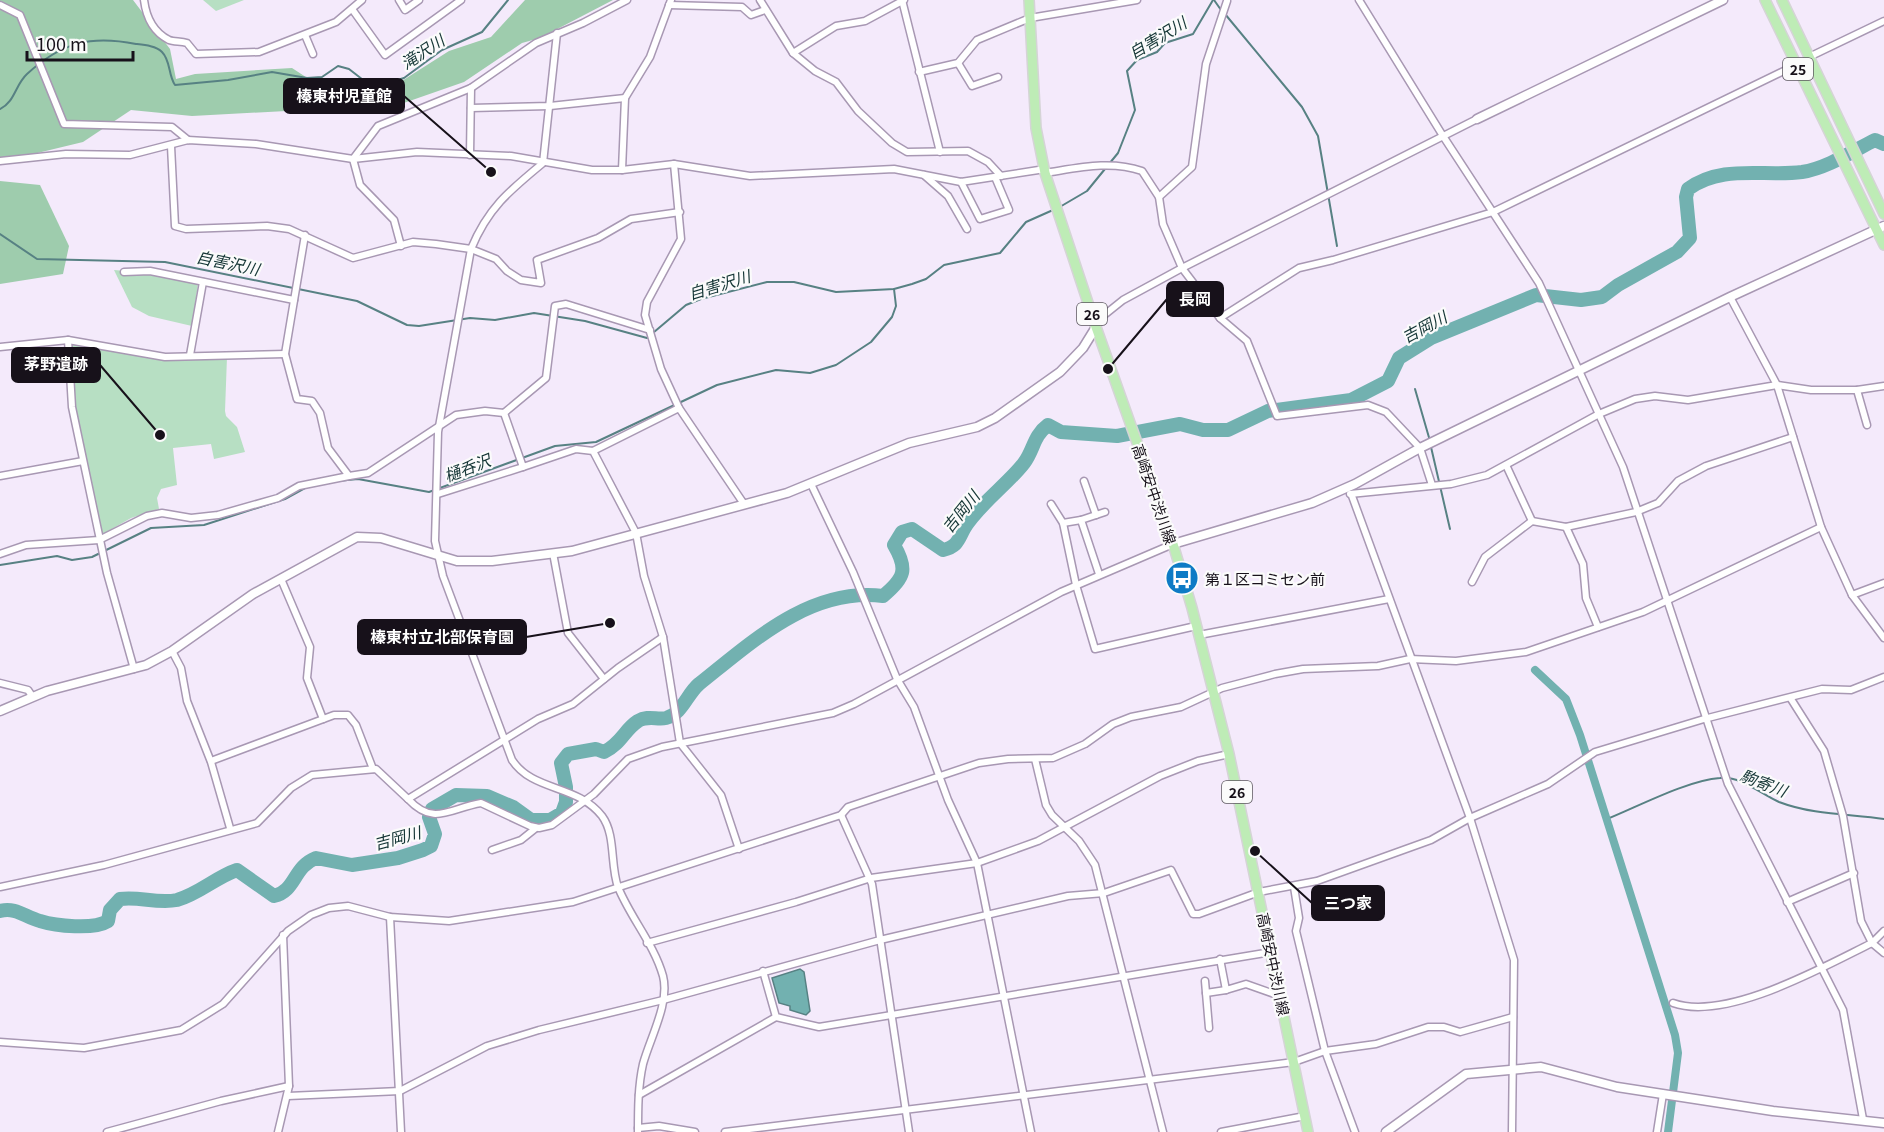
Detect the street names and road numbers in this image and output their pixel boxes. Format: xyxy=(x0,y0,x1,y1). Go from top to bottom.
road number: 25 xyxy=(1783,58,1813,80)
road number: 26 xyxy=(1077,303,1107,325)
street label: 高崎安中渋川線 xyxy=(1128,441,1182,547)
road number: 26 xyxy=(1222,781,1252,803)
street label: 高崎安中渋川線 xyxy=(1253,910,1295,1018)

